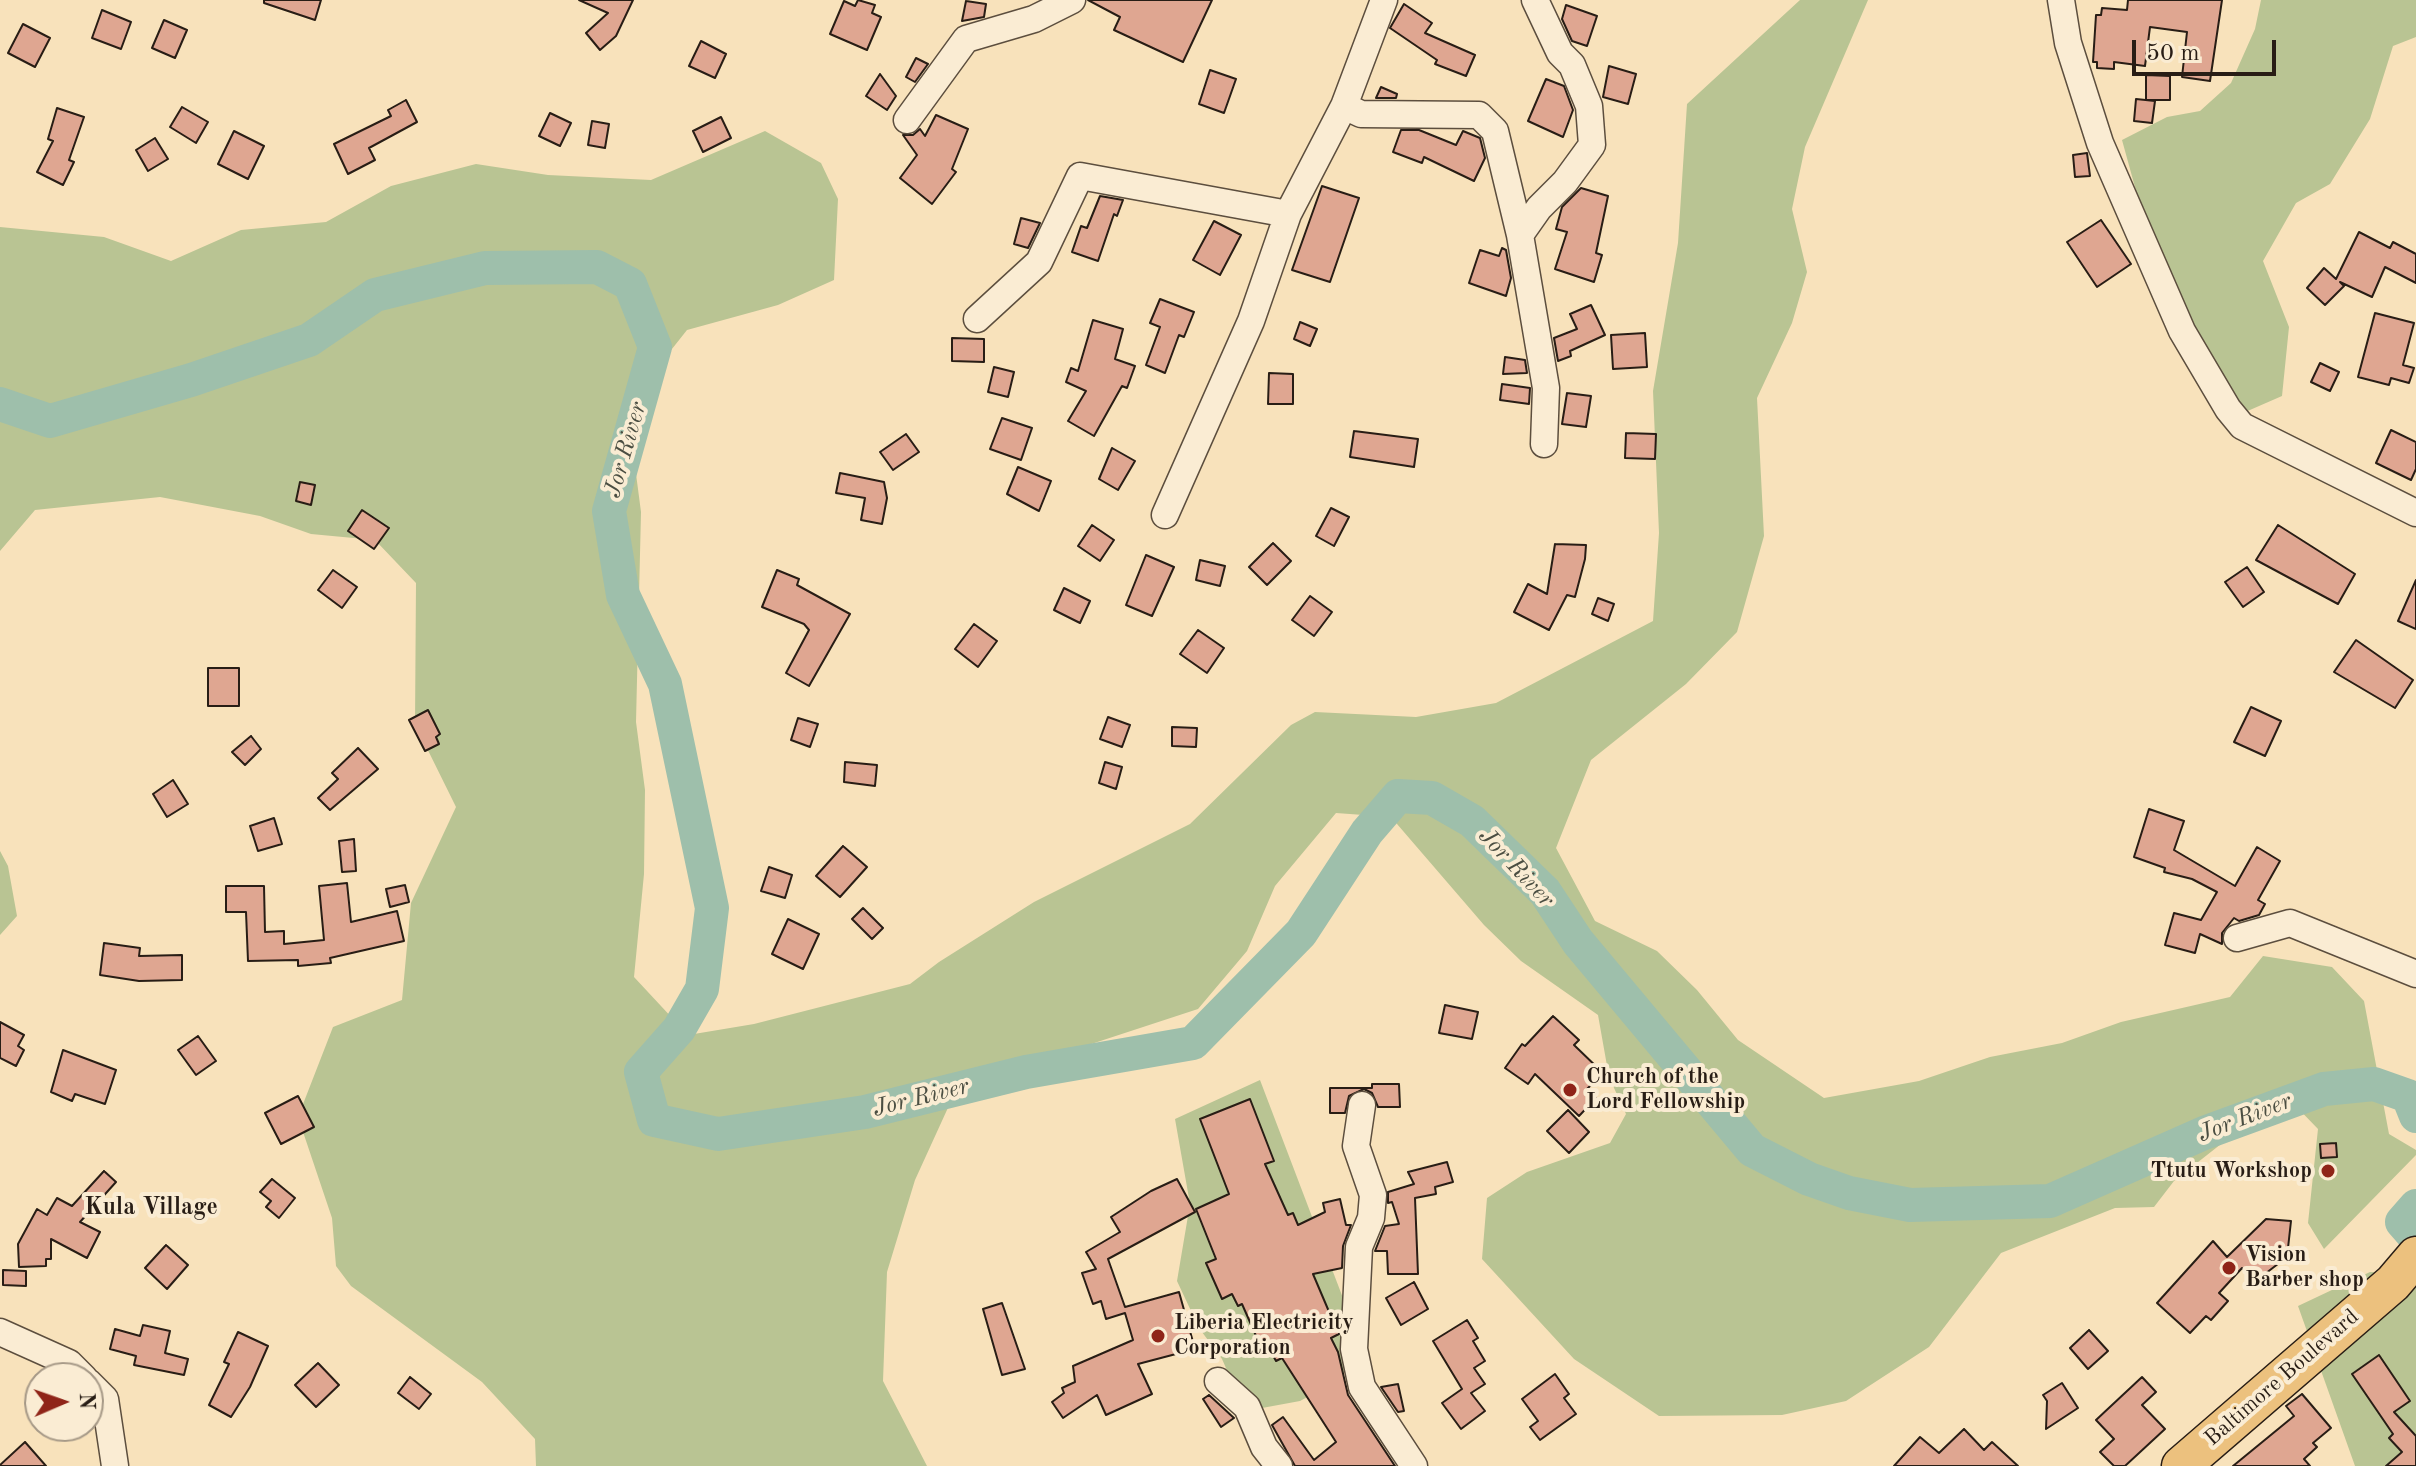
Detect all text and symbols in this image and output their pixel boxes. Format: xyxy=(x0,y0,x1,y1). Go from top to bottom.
scale bar xyxy=(2136,24,2280,74)
text: 50 m xyxy=(2146,42,2200,66)
water label: Jor River xyxy=(599,399,653,501)
water label: Jor River xyxy=(1472,822,1560,914)
place label: Church of the Lord Fellowship xyxy=(1586,1064,1745,1116)
water label: Jor River xyxy=(870,1072,972,1124)
marker: Church of the Lord Fellowship xyxy=(1561,1081,1579,1099)
water label: Jor River xyxy=(2194,1087,2296,1149)
place label: Ttutu Workshop xyxy=(2151,1158,2312,1184)
marker: Ttutu Workshop xyxy=(2319,1162,2337,1180)
district label: Kula Village xyxy=(84,1194,218,1222)
place label: Vision Barber shop xyxy=(2245,1242,2364,1294)
marker: Vision Barber shop xyxy=(2220,1259,2238,1277)
street label: Baltimore Boulevard xyxy=(2200,1304,2364,1452)
place label: Liberia Electricity Corporation xyxy=(1174,1310,1354,1362)
marker: Liberia Electricity Corporation xyxy=(1149,1327,1167,1345)
north arrow xyxy=(24,1362,104,1442)
text: N xyxy=(75,1392,97,1410)

